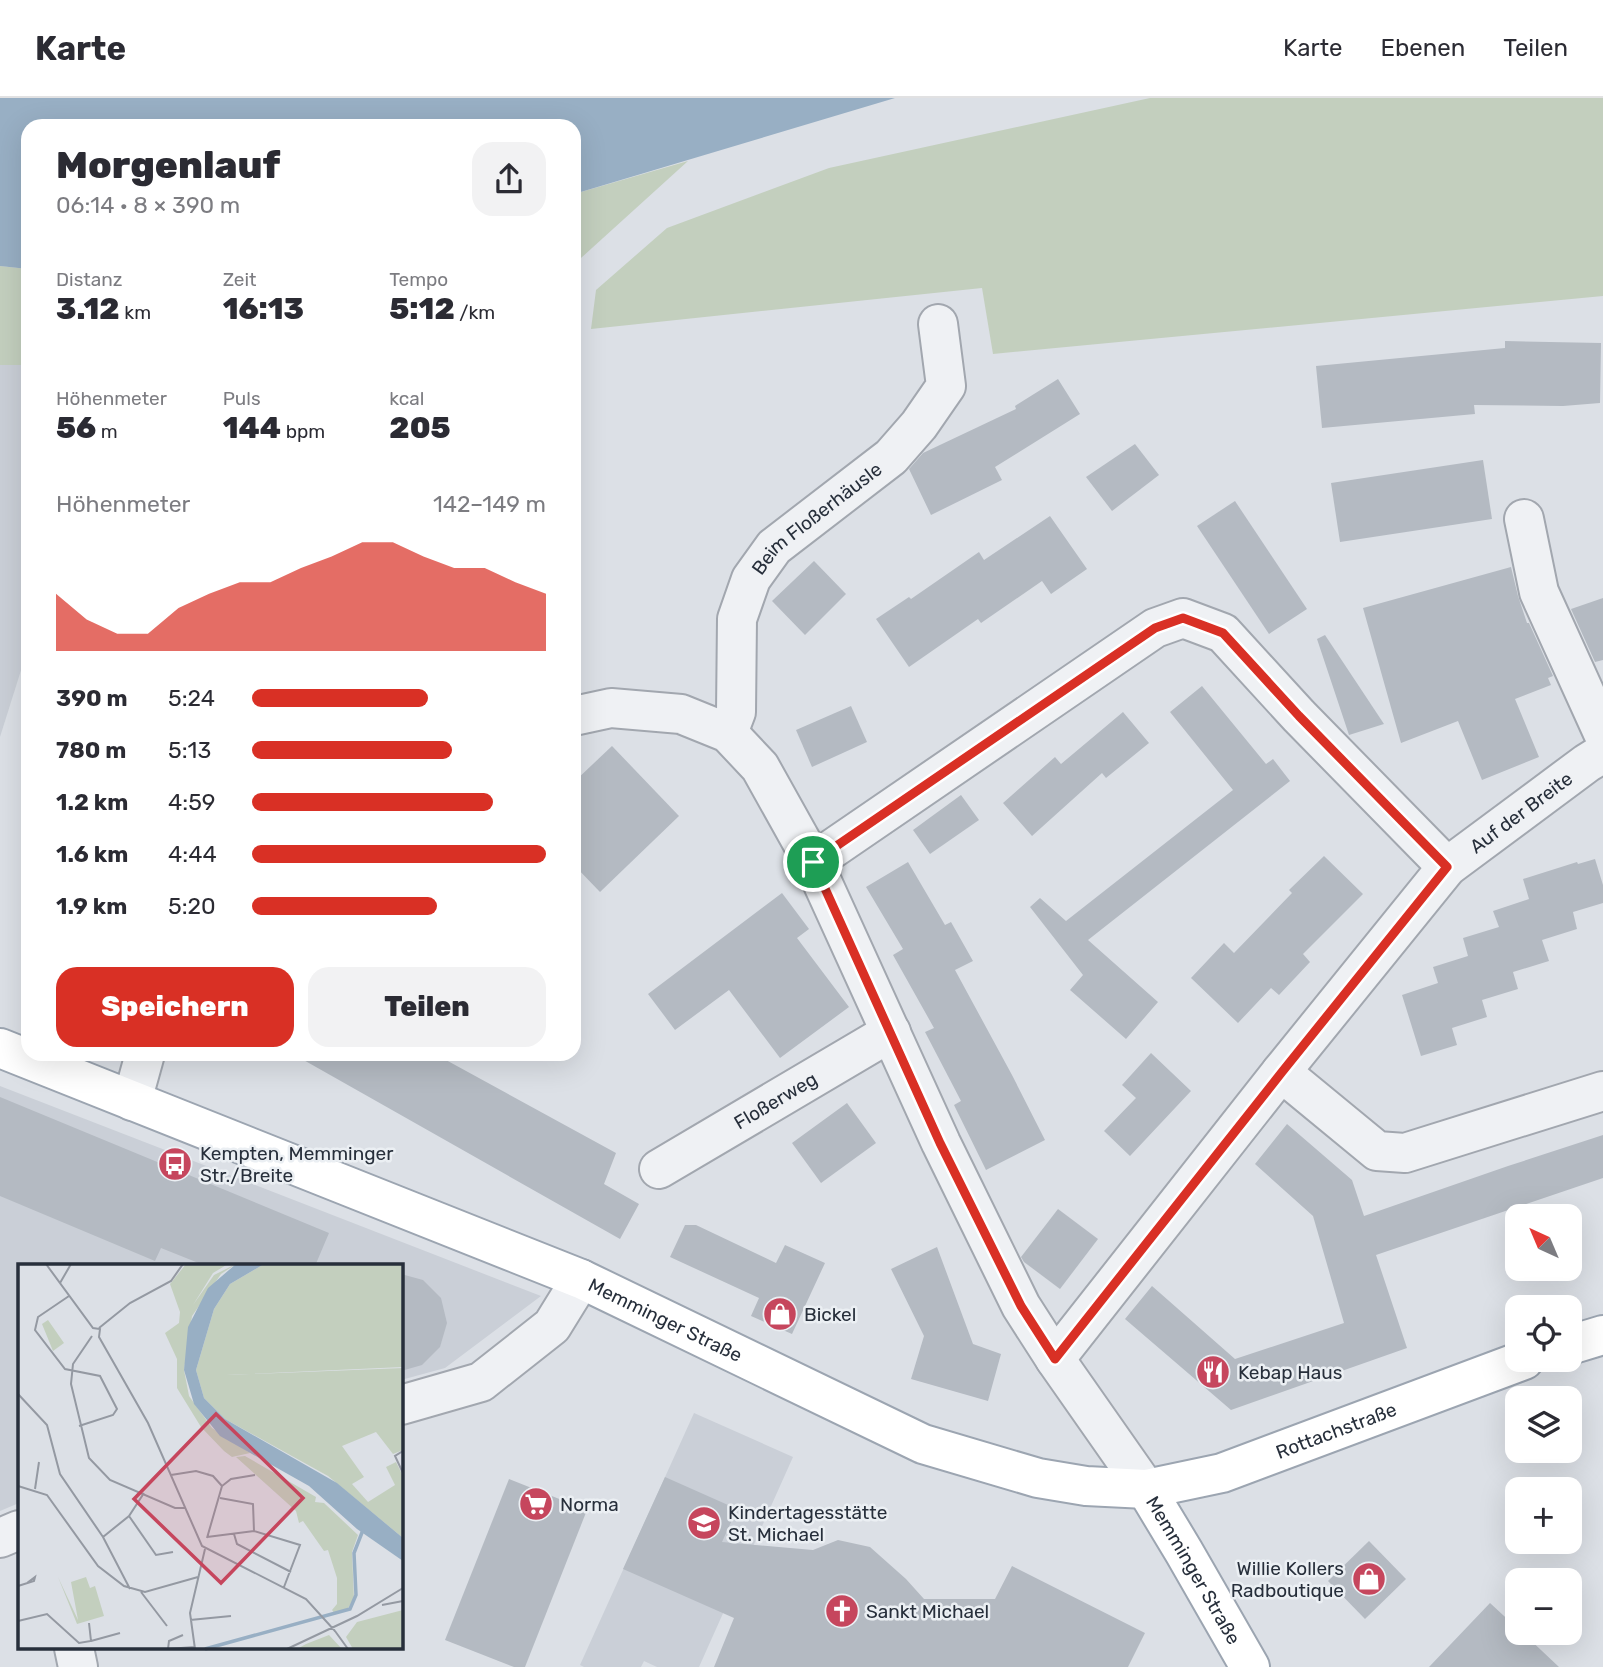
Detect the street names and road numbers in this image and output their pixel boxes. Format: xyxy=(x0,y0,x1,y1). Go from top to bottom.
street label: Beim Floßerhäusle xyxy=(746,457,886,579)
street label: Auf der Breite xyxy=(1465,767,1577,858)
street label: Floßerweg xyxy=(729,1067,821,1134)
street label: Memminger Straße xyxy=(585,1273,746,1367)
street label: Rottachstraße xyxy=(1272,1397,1400,1463)
street label: Memminger Straße xyxy=(1141,1492,1246,1648)

